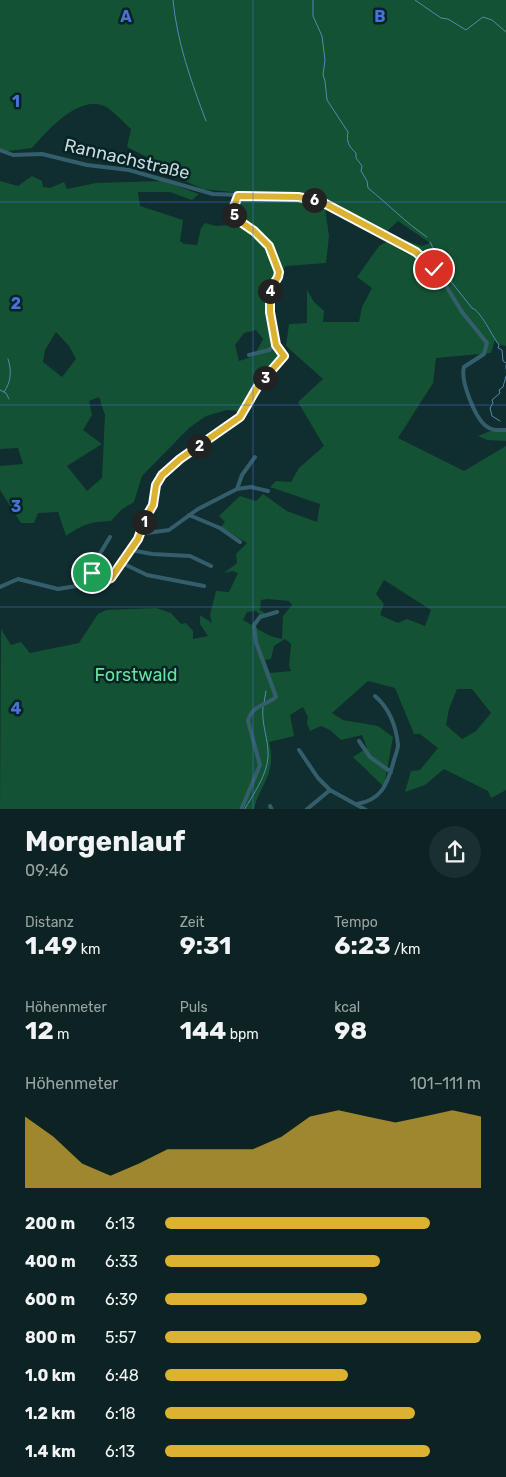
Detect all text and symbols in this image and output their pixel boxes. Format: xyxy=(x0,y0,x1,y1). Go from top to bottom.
text: A xyxy=(120,7,132,26)
text: B xyxy=(374,7,386,26)
text: 1 xyxy=(12,92,20,111)
street label: Rannachstraße xyxy=(62,134,192,184)
pin: 6 xyxy=(302,188,326,212)
text: 6 xyxy=(310,192,319,209)
pin: 5 xyxy=(222,202,246,228)
text: 5 xyxy=(230,207,239,224)
pin xyxy=(413,248,455,290)
icon: check xyxy=(420,255,448,283)
pin: 4 xyxy=(258,278,282,304)
text: 4 xyxy=(266,283,275,300)
text: 2 xyxy=(11,294,21,313)
pin: 3 xyxy=(252,366,278,390)
text: 3 xyxy=(261,370,270,387)
pin: 2 xyxy=(186,434,212,458)
text: 2 xyxy=(195,438,204,455)
text: 3 xyxy=(11,497,21,516)
pin: 1 xyxy=(132,510,156,534)
text: 1 xyxy=(141,514,148,531)
pin xyxy=(71,552,113,594)
icon: arrive xyxy=(78,559,106,587)
park label: Forstwald xyxy=(95,664,177,686)
text: 4 xyxy=(11,699,22,718)
text: Morgenlauf xyxy=(25,825,185,858)
button: share xyxy=(429,826,481,878)
text: 09:46 xyxy=(25,861,68,880)
text: Distanz xyxy=(25,914,74,931)
text: Zeit xyxy=(180,914,205,931)
text: Tempo xyxy=(334,914,378,931)
text: 1.49 xyxy=(25,931,77,960)
text: 9:31 xyxy=(180,931,232,960)
text: 6:23 xyxy=(334,931,391,960)
text: km xyxy=(77,941,100,958)
text: /km xyxy=(391,941,421,958)
text: Höhenmeter xyxy=(25,999,107,1016)
text: Puls xyxy=(180,999,208,1016)
text: kcal xyxy=(334,999,360,1016)
text: 12 xyxy=(25,1016,54,1045)
text: 144 xyxy=(180,1016,226,1045)
text: 98 xyxy=(334,1016,367,1045)
text: m xyxy=(54,1026,70,1043)
text: bpm xyxy=(226,1026,259,1043)
text: Höhenmeter xyxy=(25,1074,118,1093)
text: 101–111 m xyxy=(410,1074,481,1093)
text: 200 m xyxy=(25,1214,75,1233)
text: 6:13 xyxy=(105,1214,135,1233)
text: 400 m xyxy=(25,1252,76,1271)
text: 6:33 xyxy=(105,1252,138,1271)
text: 600 m xyxy=(25,1290,75,1309)
text: 6:39 xyxy=(105,1290,138,1309)
text: 800 m xyxy=(25,1328,76,1347)
text: 5:57 xyxy=(105,1328,136,1347)
text: 1.0 km xyxy=(25,1366,76,1385)
text: 6:48 xyxy=(105,1366,139,1385)
text: 1.2 km xyxy=(25,1404,75,1423)
text: 6:18 xyxy=(105,1404,136,1423)
text: 1.4 km xyxy=(25,1442,76,1461)
text: 6:13 xyxy=(105,1442,135,1461)

